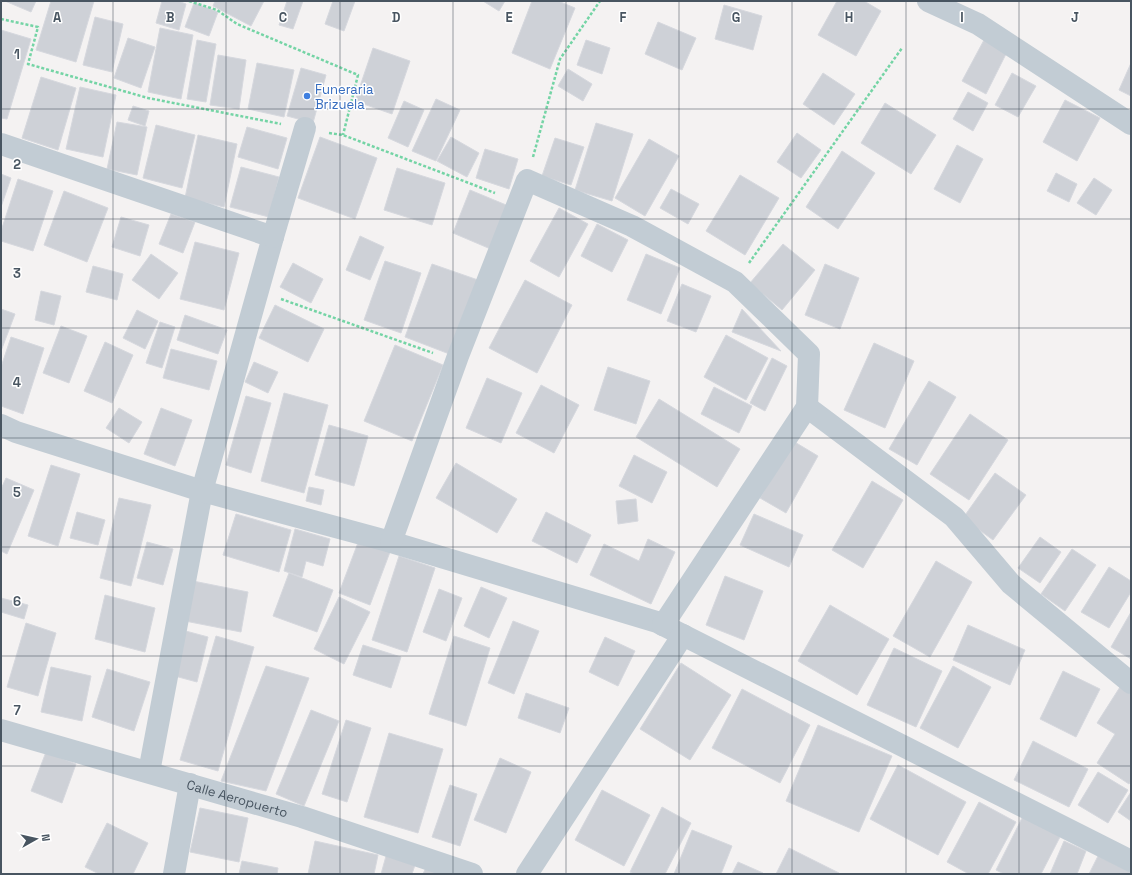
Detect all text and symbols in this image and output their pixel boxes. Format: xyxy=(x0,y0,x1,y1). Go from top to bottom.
text: A xyxy=(53,9,62,26)
text: B xyxy=(166,9,175,26)
text: C xyxy=(279,9,287,26)
text: D xyxy=(392,9,401,26)
text: E xyxy=(505,9,513,26)
text: F xyxy=(620,9,627,26)
text: G xyxy=(732,9,740,26)
text: H xyxy=(845,9,853,26)
text: I xyxy=(960,9,964,26)
text: J xyxy=(1071,9,1079,26)
text: 1 xyxy=(14,46,20,63)
place label: Funeraria Brizuela xyxy=(315,81,374,113)
marker: Funeraria Brizuela xyxy=(302,91,312,101)
text: 2 xyxy=(13,156,21,173)
text: 3 xyxy=(13,265,21,282)
text: 4 xyxy=(13,374,21,391)
text: 5 xyxy=(13,484,21,501)
text: 6 xyxy=(13,593,21,610)
text: 7 xyxy=(13,702,21,719)
street label: Calle Aeropuerto xyxy=(185,776,290,821)
north arrow xyxy=(16,819,56,859)
text: N xyxy=(38,833,53,842)

